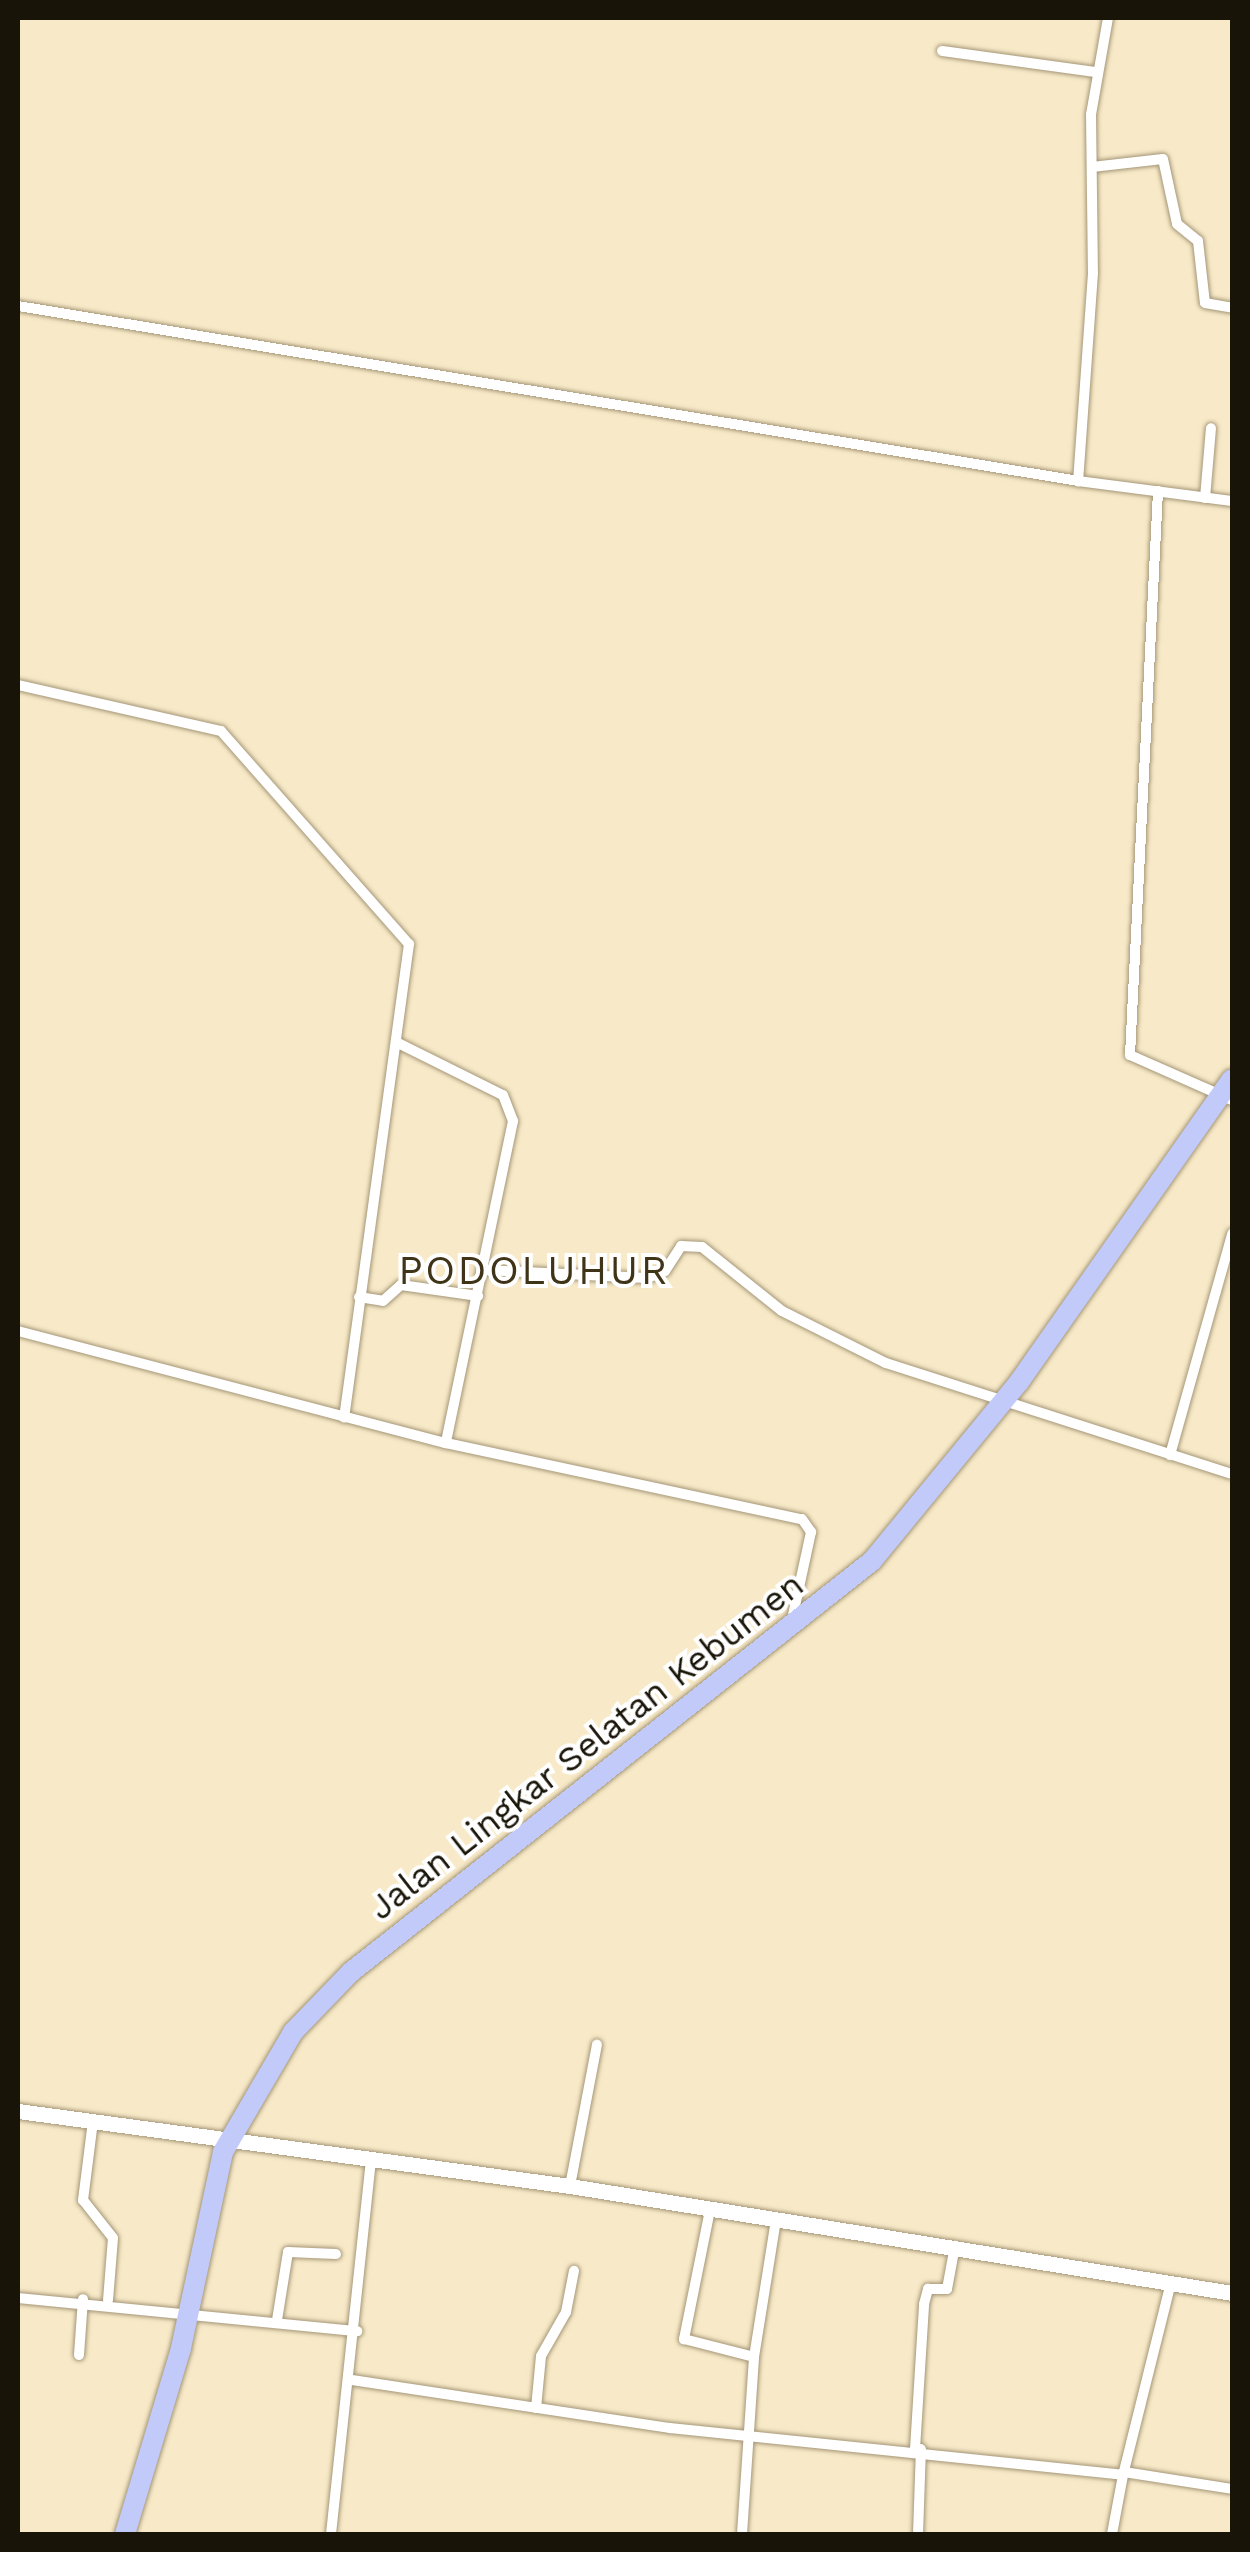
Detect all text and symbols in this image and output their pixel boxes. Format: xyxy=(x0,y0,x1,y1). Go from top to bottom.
district label: PODOLUHUR xyxy=(398,1247,670,1295)
street label: Jalan Lingkar Selatan Kebumen xyxy=(360,1563,812,1929)

